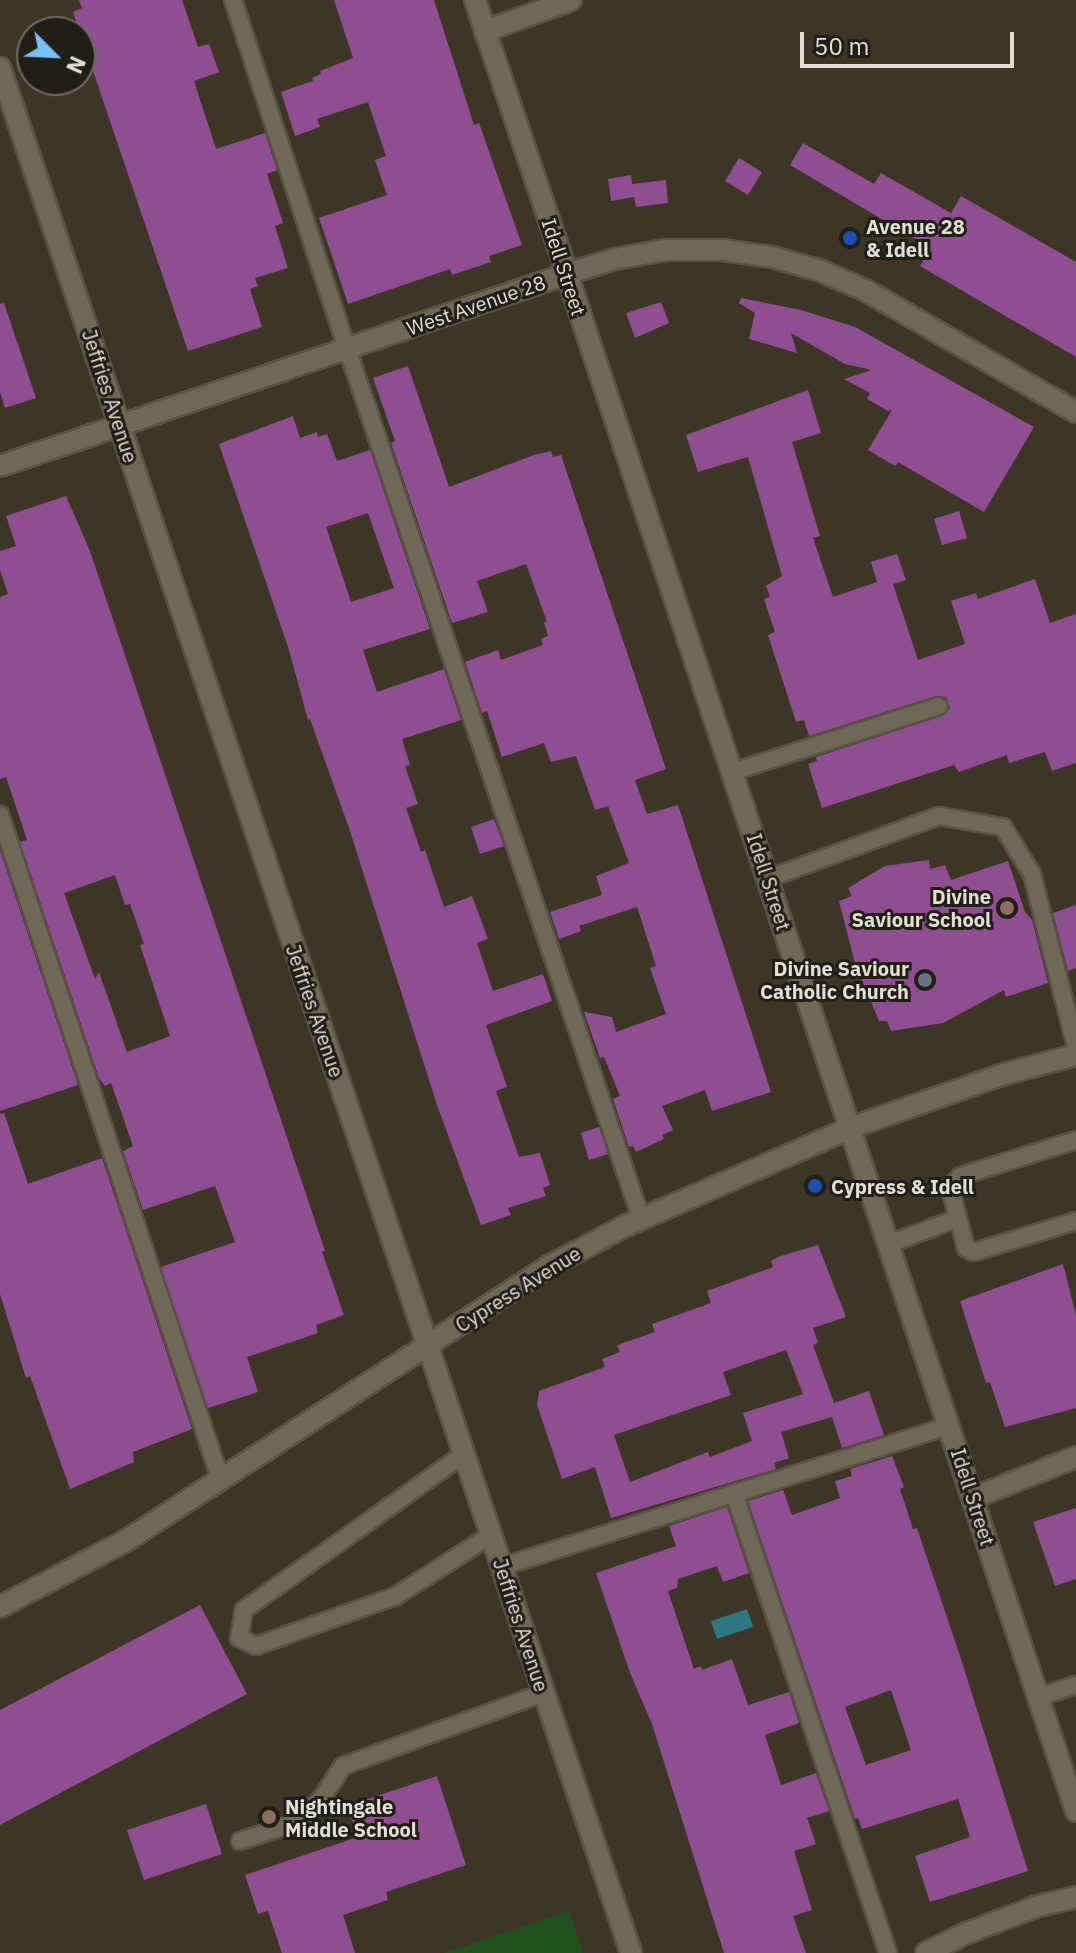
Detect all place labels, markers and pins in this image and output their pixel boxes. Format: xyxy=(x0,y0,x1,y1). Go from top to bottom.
place label: Avenue 28 & Idell xyxy=(866,214,965,261)
marker: Avenue 28 & Idell xyxy=(841,229,859,247)
place label: Divine Saviour School xyxy=(852,884,991,931)
marker: Divine Saviour School xyxy=(998,899,1016,917)
place label: Divine Saviour Catholic Church xyxy=(760,956,909,1003)
marker: Divine Saviour Catholic Church xyxy=(916,971,934,989)
place label: Cypress & Idell xyxy=(831,1174,974,1198)
marker: Cypress & Idell xyxy=(806,1177,824,1195)
place label: Nightingale Middle School xyxy=(285,1794,417,1841)
marker: Nightingale Middle School xyxy=(260,1808,278,1826)

